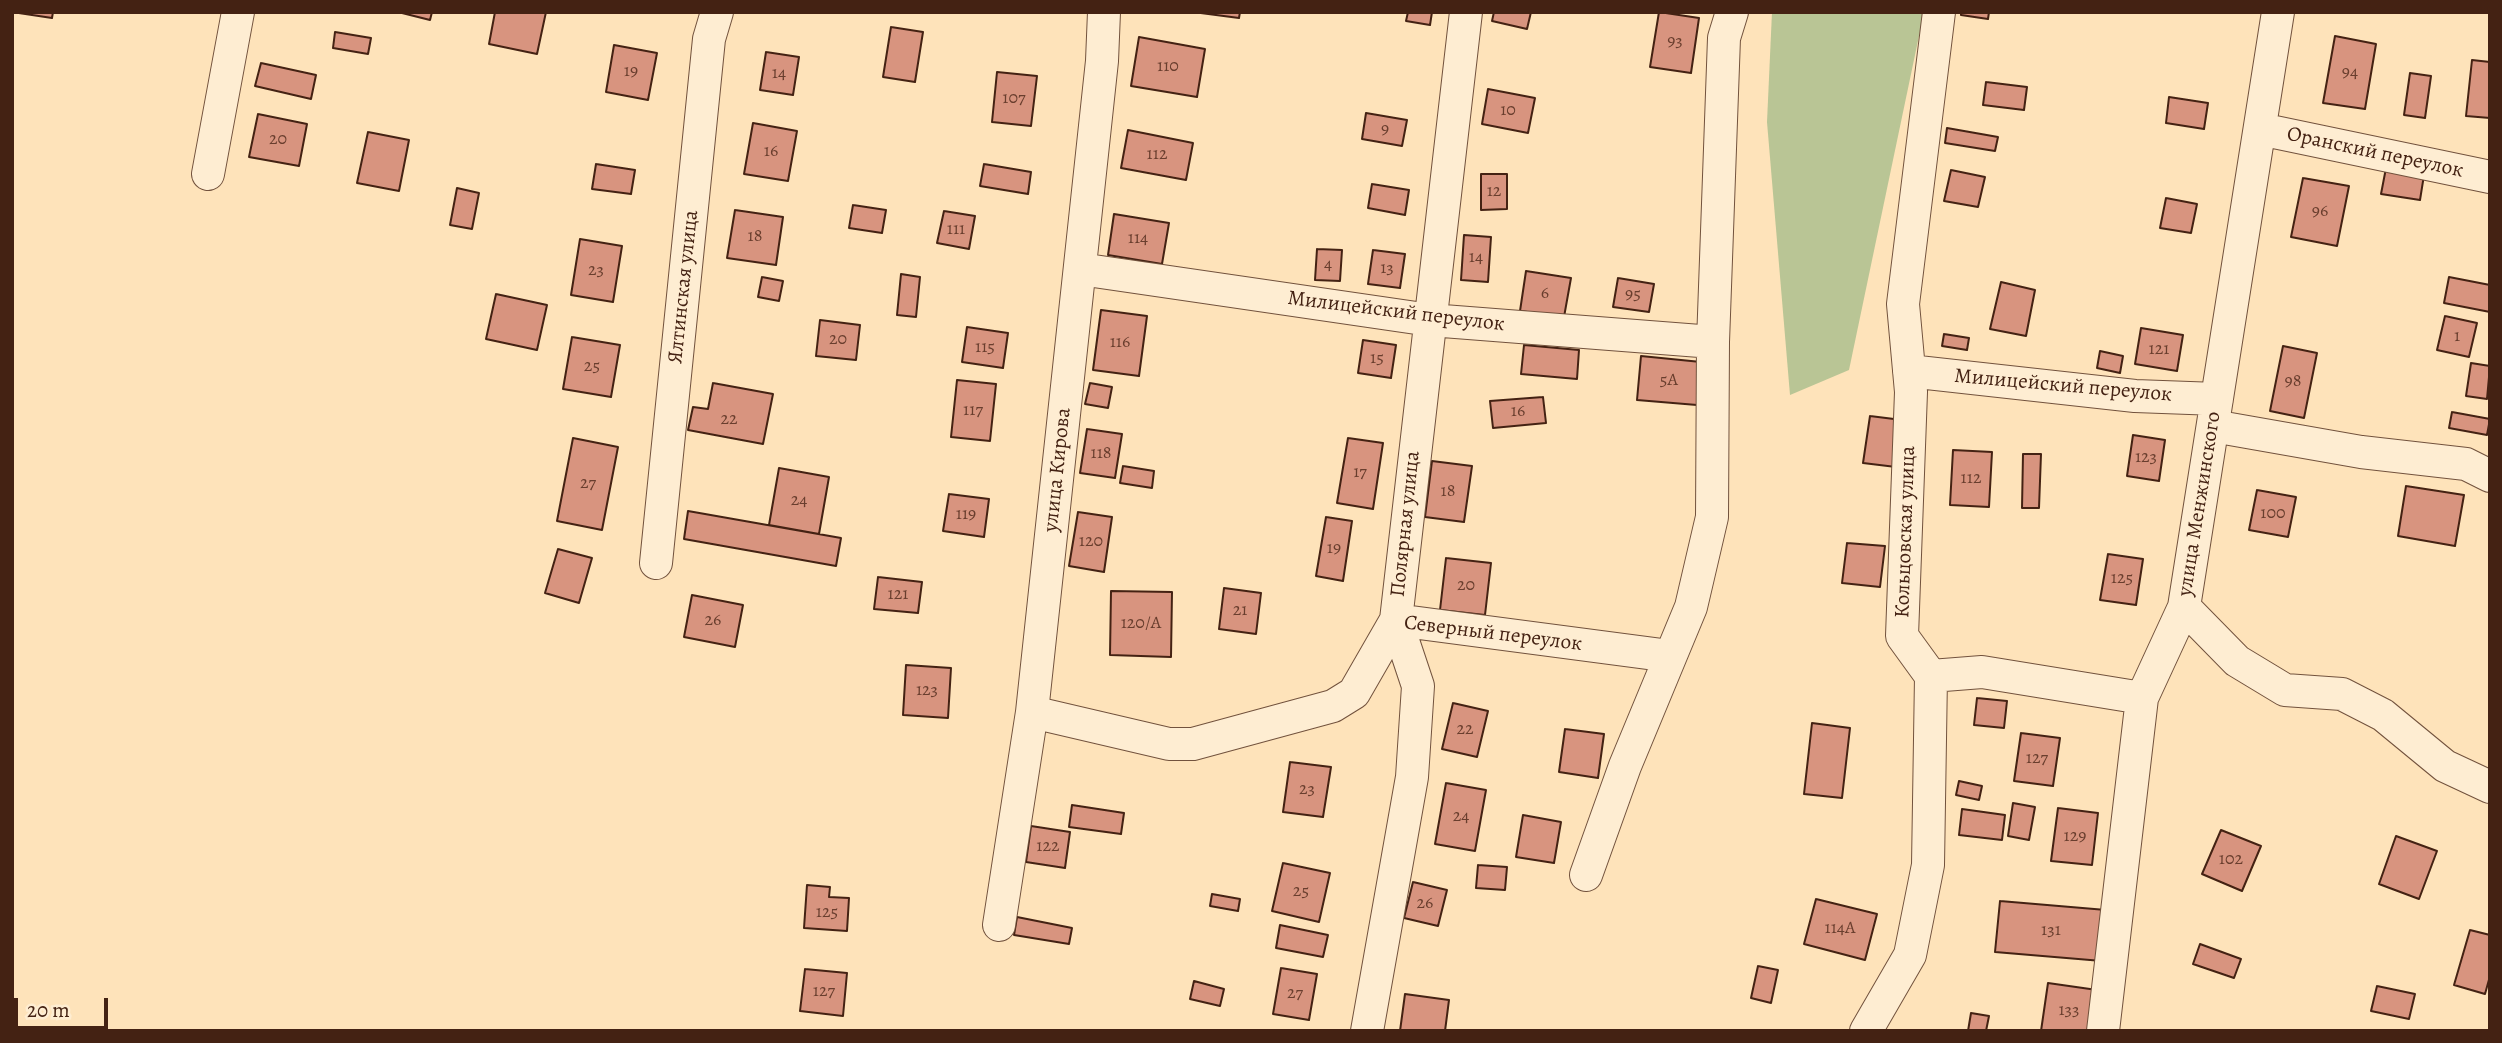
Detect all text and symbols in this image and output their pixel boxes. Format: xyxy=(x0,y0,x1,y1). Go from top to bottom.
house number: 93 xyxy=(1667,31,1683,53)
house number: 110 xyxy=(1157,56,1179,78)
house number: 19 xyxy=(624,61,638,83)
house number: 94 xyxy=(2342,62,2358,84)
house number: 14 xyxy=(772,63,786,85)
house number: 107 xyxy=(1002,88,1026,110)
house number: 10 xyxy=(1500,100,1516,122)
house number: 9 xyxy=(1381,119,1389,141)
street label: Оранский переулок xyxy=(2284,122,2466,184)
house number: 20 xyxy=(269,129,287,151)
house number: 16 xyxy=(764,141,778,163)
house number: 112 xyxy=(1147,144,1167,166)
house number: 12 xyxy=(1487,181,1501,203)
house number: 96 xyxy=(2312,201,2328,223)
street label: Ялтинская улица xyxy=(663,209,705,365)
house number: 111 xyxy=(947,219,965,241)
house number: 18 xyxy=(748,226,762,248)
house number: 114 xyxy=(1128,228,1148,250)
house number: 14 xyxy=(1469,247,1483,269)
house number: 4 xyxy=(1324,254,1332,276)
house number: 13 xyxy=(1380,258,1394,280)
house number: 23 xyxy=(588,260,604,282)
house number: 6 xyxy=(1541,283,1549,305)
house number: 95 xyxy=(1625,284,1641,306)
street label: Милицейский переулок xyxy=(1286,286,1506,338)
house number: 1 xyxy=(2454,326,2460,348)
house number: 20 xyxy=(829,329,847,351)
house number: 116 xyxy=(1110,332,1130,354)
house number: 115 xyxy=(975,337,995,359)
house number: 121 xyxy=(2149,339,2169,361)
house number: 15 xyxy=(1370,348,1384,370)
house number: 25 xyxy=(584,356,600,378)
street label: Милицейский переулок xyxy=(1953,364,2173,408)
house number: 5А xyxy=(1660,370,1678,392)
house number: 98 xyxy=(2285,371,2301,393)
house number: 117 xyxy=(963,400,983,422)
house number: 16 xyxy=(1511,401,1525,423)
street label: улица Кирова xyxy=(1039,407,1077,533)
house number: 22 xyxy=(720,409,738,431)
street label: улица Менжинского xyxy=(2173,410,2227,598)
house number: 118 xyxy=(1090,443,1112,465)
street label: Кольцовская улица xyxy=(1890,445,1922,619)
house number: 123 xyxy=(2135,447,2157,469)
street label: Полярная улица xyxy=(1386,450,1426,598)
house number: 17 xyxy=(1353,462,1367,484)
house number: 112 xyxy=(1961,468,1981,490)
house number: 27 xyxy=(580,473,596,495)
house number: 18 xyxy=(1441,481,1455,503)
house number: 24 xyxy=(791,490,807,512)
house number: 100 xyxy=(2260,503,2286,525)
house number: 119 xyxy=(956,504,976,526)
house number: 120 xyxy=(1079,531,1103,553)
house number: 19 xyxy=(1327,538,1341,560)
house number: 125 xyxy=(2111,568,2133,590)
house number: 20 xyxy=(1457,575,1475,597)
house number: 121 xyxy=(888,584,908,606)
house number: 21 xyxy=(1233,600,1247,622)
house number: 26 xyxy=(705,610,721,632)
street label: Северный переулок xyxy=(1403,611,1583,657)
house number: 120/А xyxy=(1121,613,1161,635)
house number: 123 xyxy=(916,680,938,702)
house number: 22 xyxy=(1456,719,1474,741)
house number: 127 xyxy=(2026,748,2048,770)
house number: 23 xyxy=(1299,779,1315,801)
house number: 24 xyxy=(1453,806,1469,828)
house number: 129 xyxy=(2064,826,2086,848)
house number: 122 xyxy=(1036,836,1060,858)
house number: 102 xyxy=(2219,849,2243,871)
house number: 25 xyxy=(1293,881,1309,903)
house number: 26 xyxy=(1417,893,1433,915)
house number: 125 xyxy=(816,902,838,924)
house number: 114А xyxy=(1825,918,1855,940)
house number: 131 xyxy=(2041,920,2061,942)
house number: 127 xyxy=(813,981,835,1003)
house number: 27 xyxy=(1287,983,1303,1005)
scale bar xyxy=(18,984,112,1028)
text: 20 m xyxy=(27,996,70,1024)
house number: 133 xyxy=(2058,1000,2080,1022)

